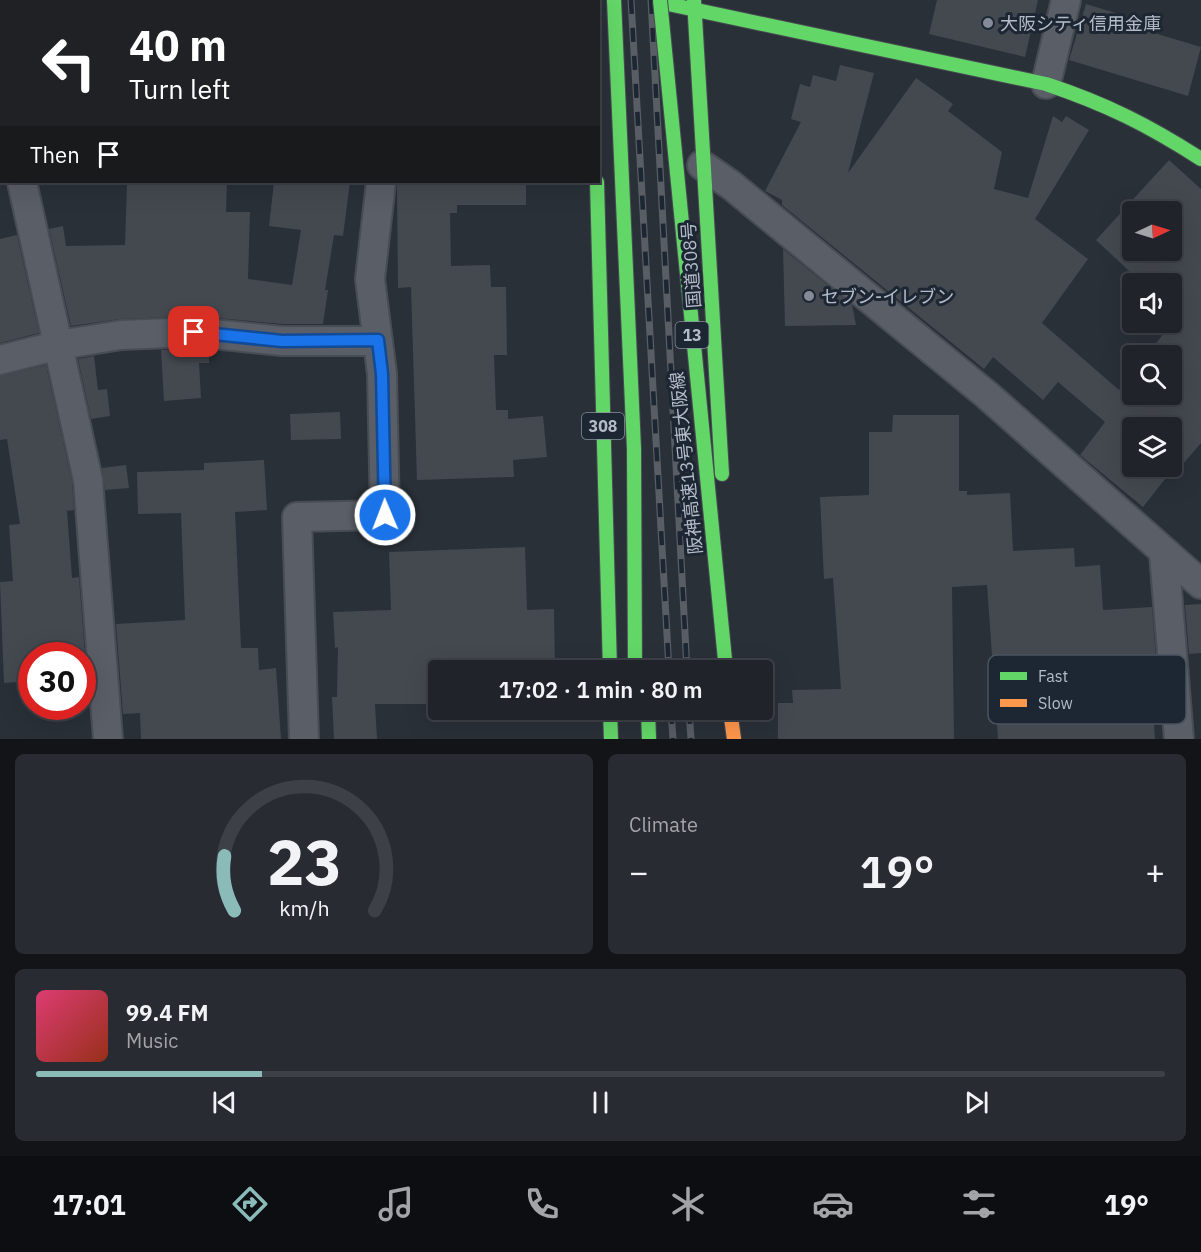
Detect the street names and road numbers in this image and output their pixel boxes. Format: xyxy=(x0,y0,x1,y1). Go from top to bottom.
street label: 国道308号 xyxy=(677,221,705,309)
road number: 13 xyxy=(676,322,708,348)
street label: 阪神高速13号東大阪線 xyxy=(665,370,707,556)
road number: 308 xyxy=(582,413,624,439)

